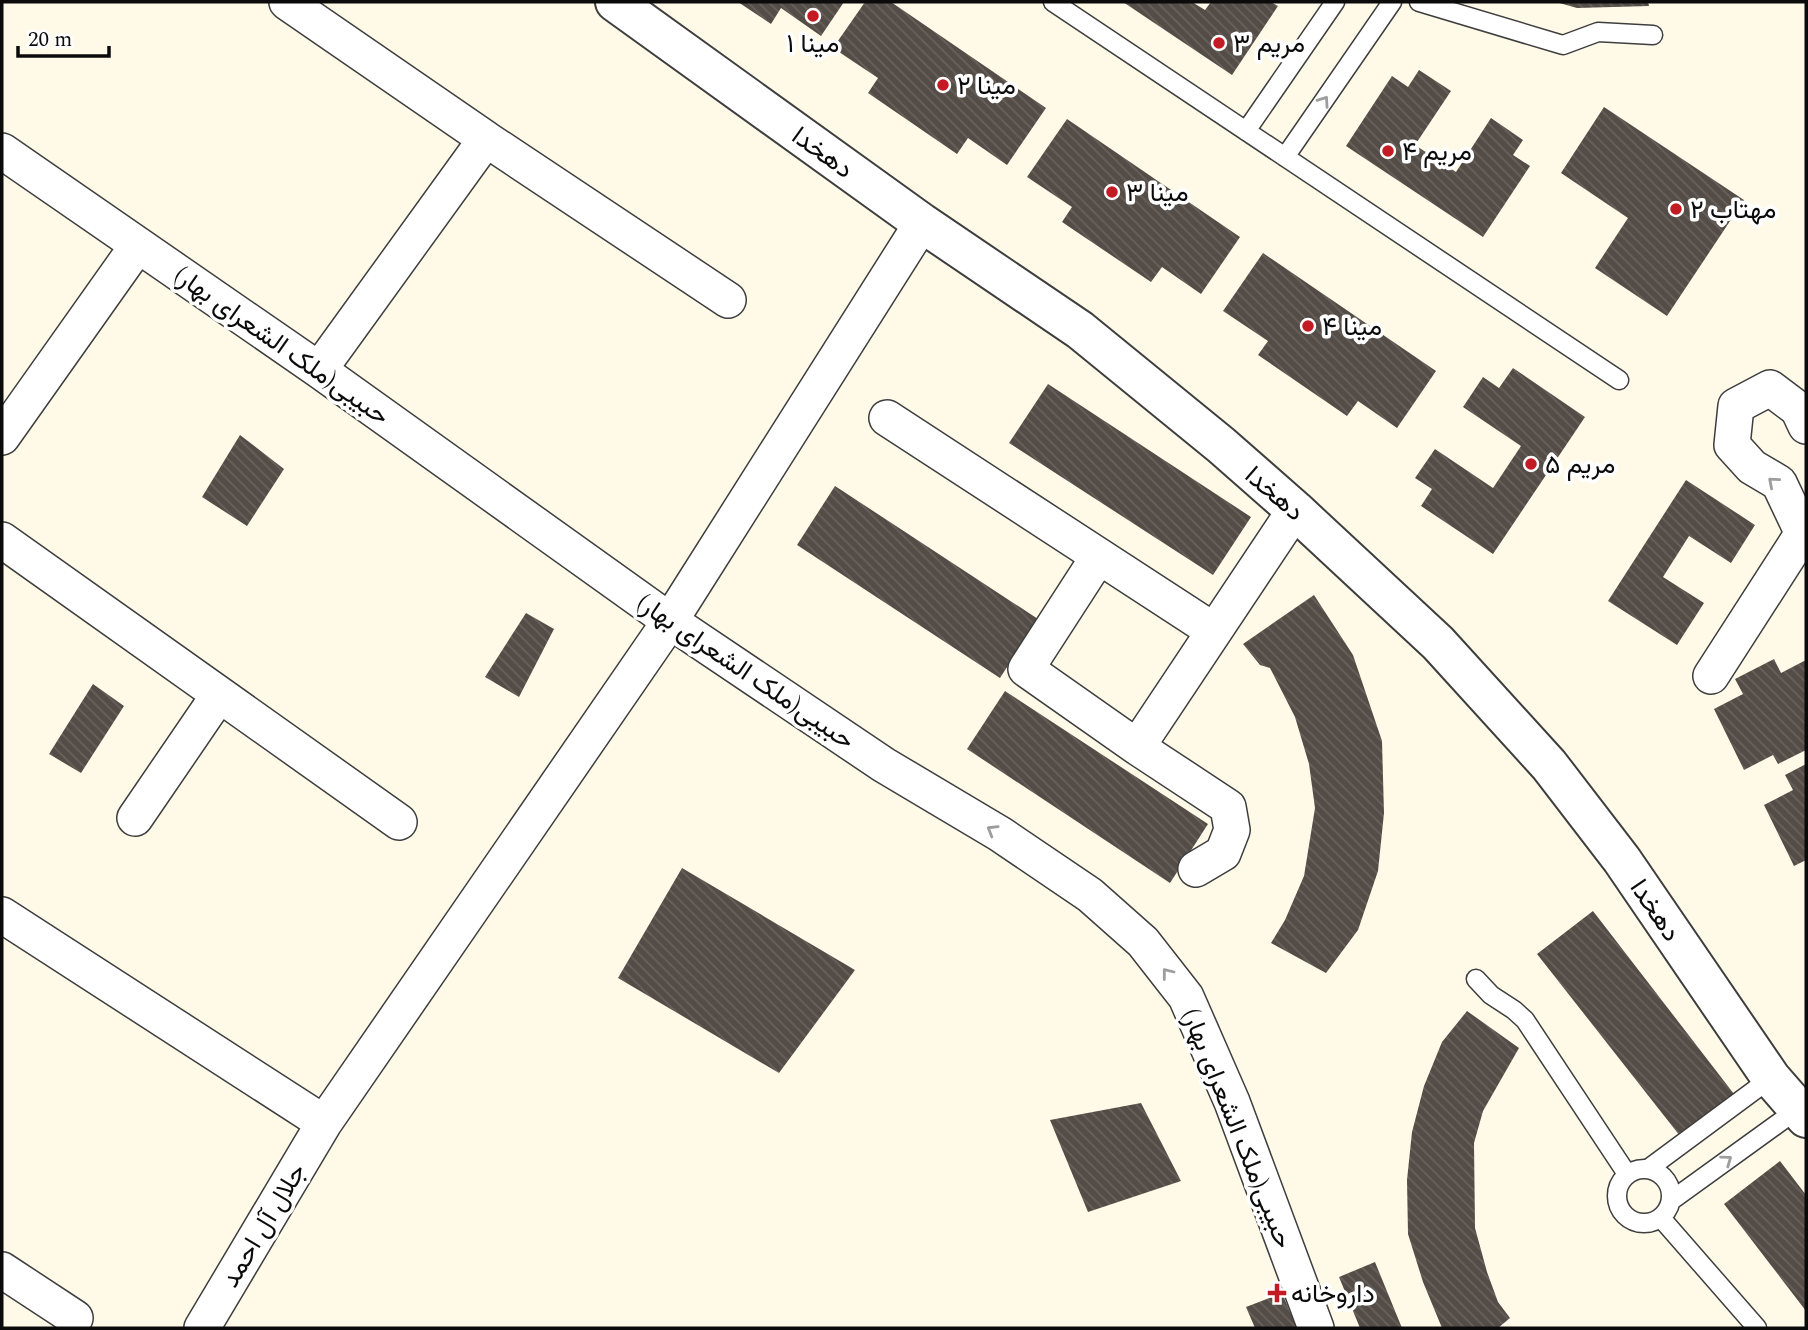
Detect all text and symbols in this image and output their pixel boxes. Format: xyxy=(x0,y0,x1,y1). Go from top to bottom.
marker: مینا ۱ xyxy=(805,8,821,24)
scale bar xyxy=(18,14,108,58)
text: 20 m xyxy=(28,24,72,56)
place label: مینا ۱ xyxy=(787,24,839,64)
place label: مریم ۳ xyxy=(1233,24,1305,64)
marker: مریم ۳ xyxy=(1211,35,1227,51)
place label: مینا ۲ xyxy=(957,66,1016,106)
marker: مینا ۲ xyxy=(935,77,951,93)
one-way arrow xyxy=(1316,95,1329,108)
street label: دهخدا xyxy=(783,117,862,189)
place label: مریم ۴ xyxy=(1402,132,1472,172)
marker: مریم ۴ xyxy=(1380,143,1396,159)
place label: مینا ۳ xyxy=(1126,173,1189,213)
marker: مینا ۳ xyxy=(1104,184,1120,200)
place label: مهتاب ۲ xyxy=(1690,190,1776,230)
marker: مهتاب ۲ xyxy=(1668,201,1684,217)
street label: حبیبی(ملک الشعرای بهار) xyxy=(165,256,398,436)
place label: مینا ۴ xyxy=(1322,307,1382,347)
marker: مینا ۴ xyxy=(1300,318,1316,334)
place label: مریم ۵ xyxy=(1545,445,1615,485)
street label: دهخدا xyxy=(1236,456,1313,531)
marker: مریم ۵ xyxy=(1523,456,1539,472)
one-way arrow xyxy=(1768,478,1781,490)
street label: حبیبی(ملک الشعرای بهار) xyxy=(628,584,863,760)
one-way arrow xyxy=(987,825,1000,838)
street label: دهخدا xyxy=(1620,871,1691,950)
one-way arrow xyxy=(1162,968,1175,980)
street label: حبیبی(ملک الشعرای بهار) xyxy=(1171,1002,1304,1255)
street label: جلال آل احمد xyxy=(211,1156,317,1296)
one-way arrow xyxy=(1719,1156,1732,1168)
place label: داروخانه xyxy=(1291,1274,1375,1314)
marker: داروخانه xyxy=(1269,1285,1285,1301)

